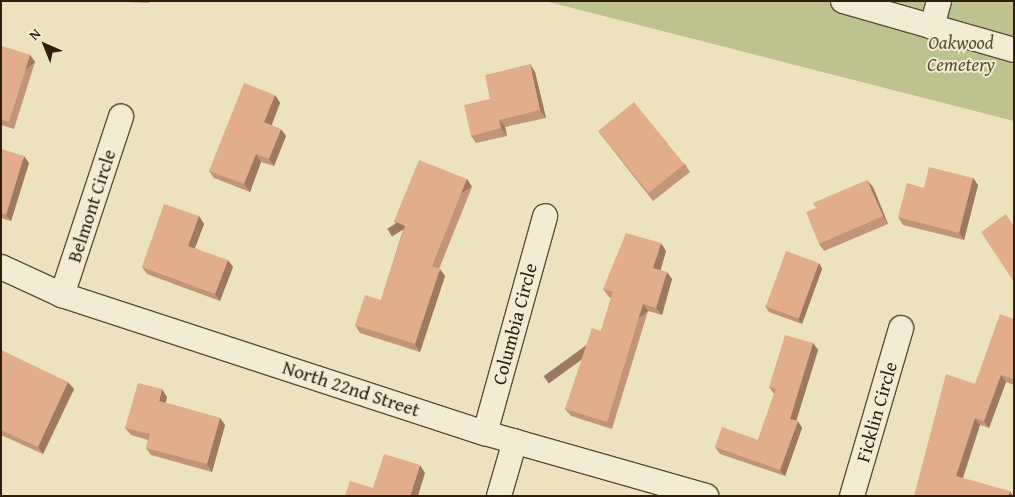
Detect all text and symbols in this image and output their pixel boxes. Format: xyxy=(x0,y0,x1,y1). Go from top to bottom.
north arrow xyxy=(20,20,70,70)
text: N xyxy=(24,24,45,45)
park label: Oakwood Cemetery xyxy=(927,32,995,76)
street label: Belmont Circle xyxy=(63,147,121,265)
street label: Columbia Circle xyxy=(488,261,542,387)
street label: North 22nd Street xyxy=(280,356,422,422)
street label: Ficklin Circle xyxy=(852,359,902,465)

